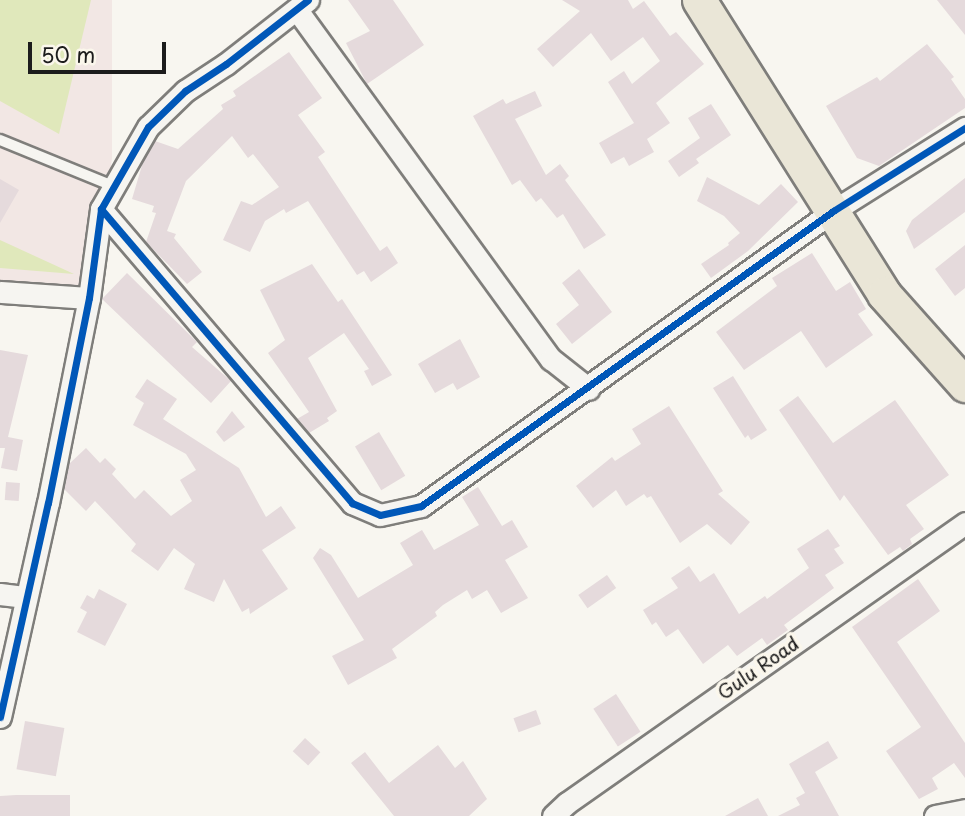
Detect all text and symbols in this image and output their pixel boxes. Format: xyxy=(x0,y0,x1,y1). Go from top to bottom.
scale bar xyxy=(32,28,170,72)
text: 50 m xyxy=(41,38,95,70)
street label: Gulu Road xyxy=(713,632,803,704)

